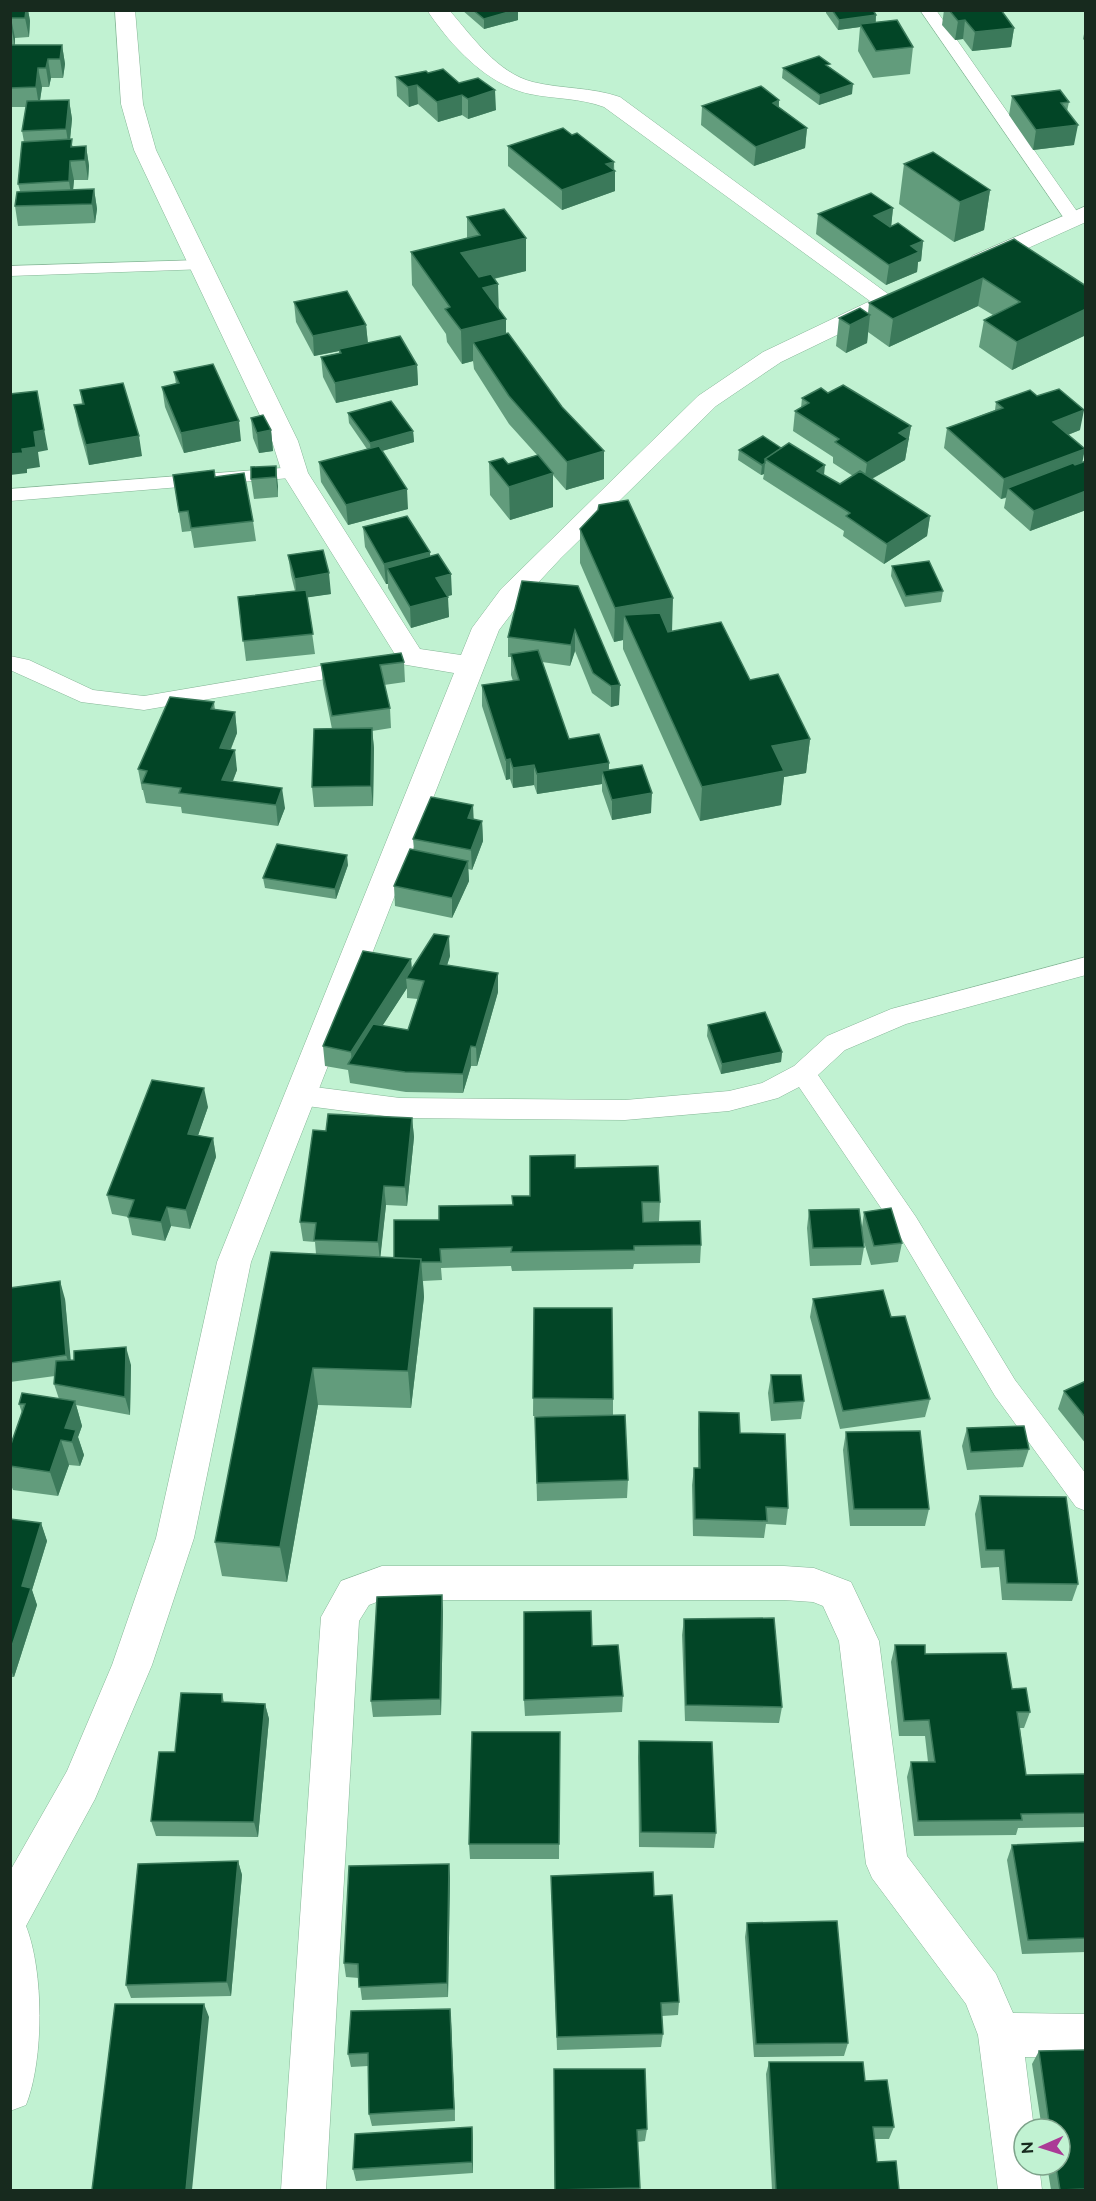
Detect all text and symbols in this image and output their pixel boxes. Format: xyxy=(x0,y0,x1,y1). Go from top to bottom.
north arrow xyxy=(1012,2117,1072,2177)
text: N xyxy=(1018,2141,1037,2154)

